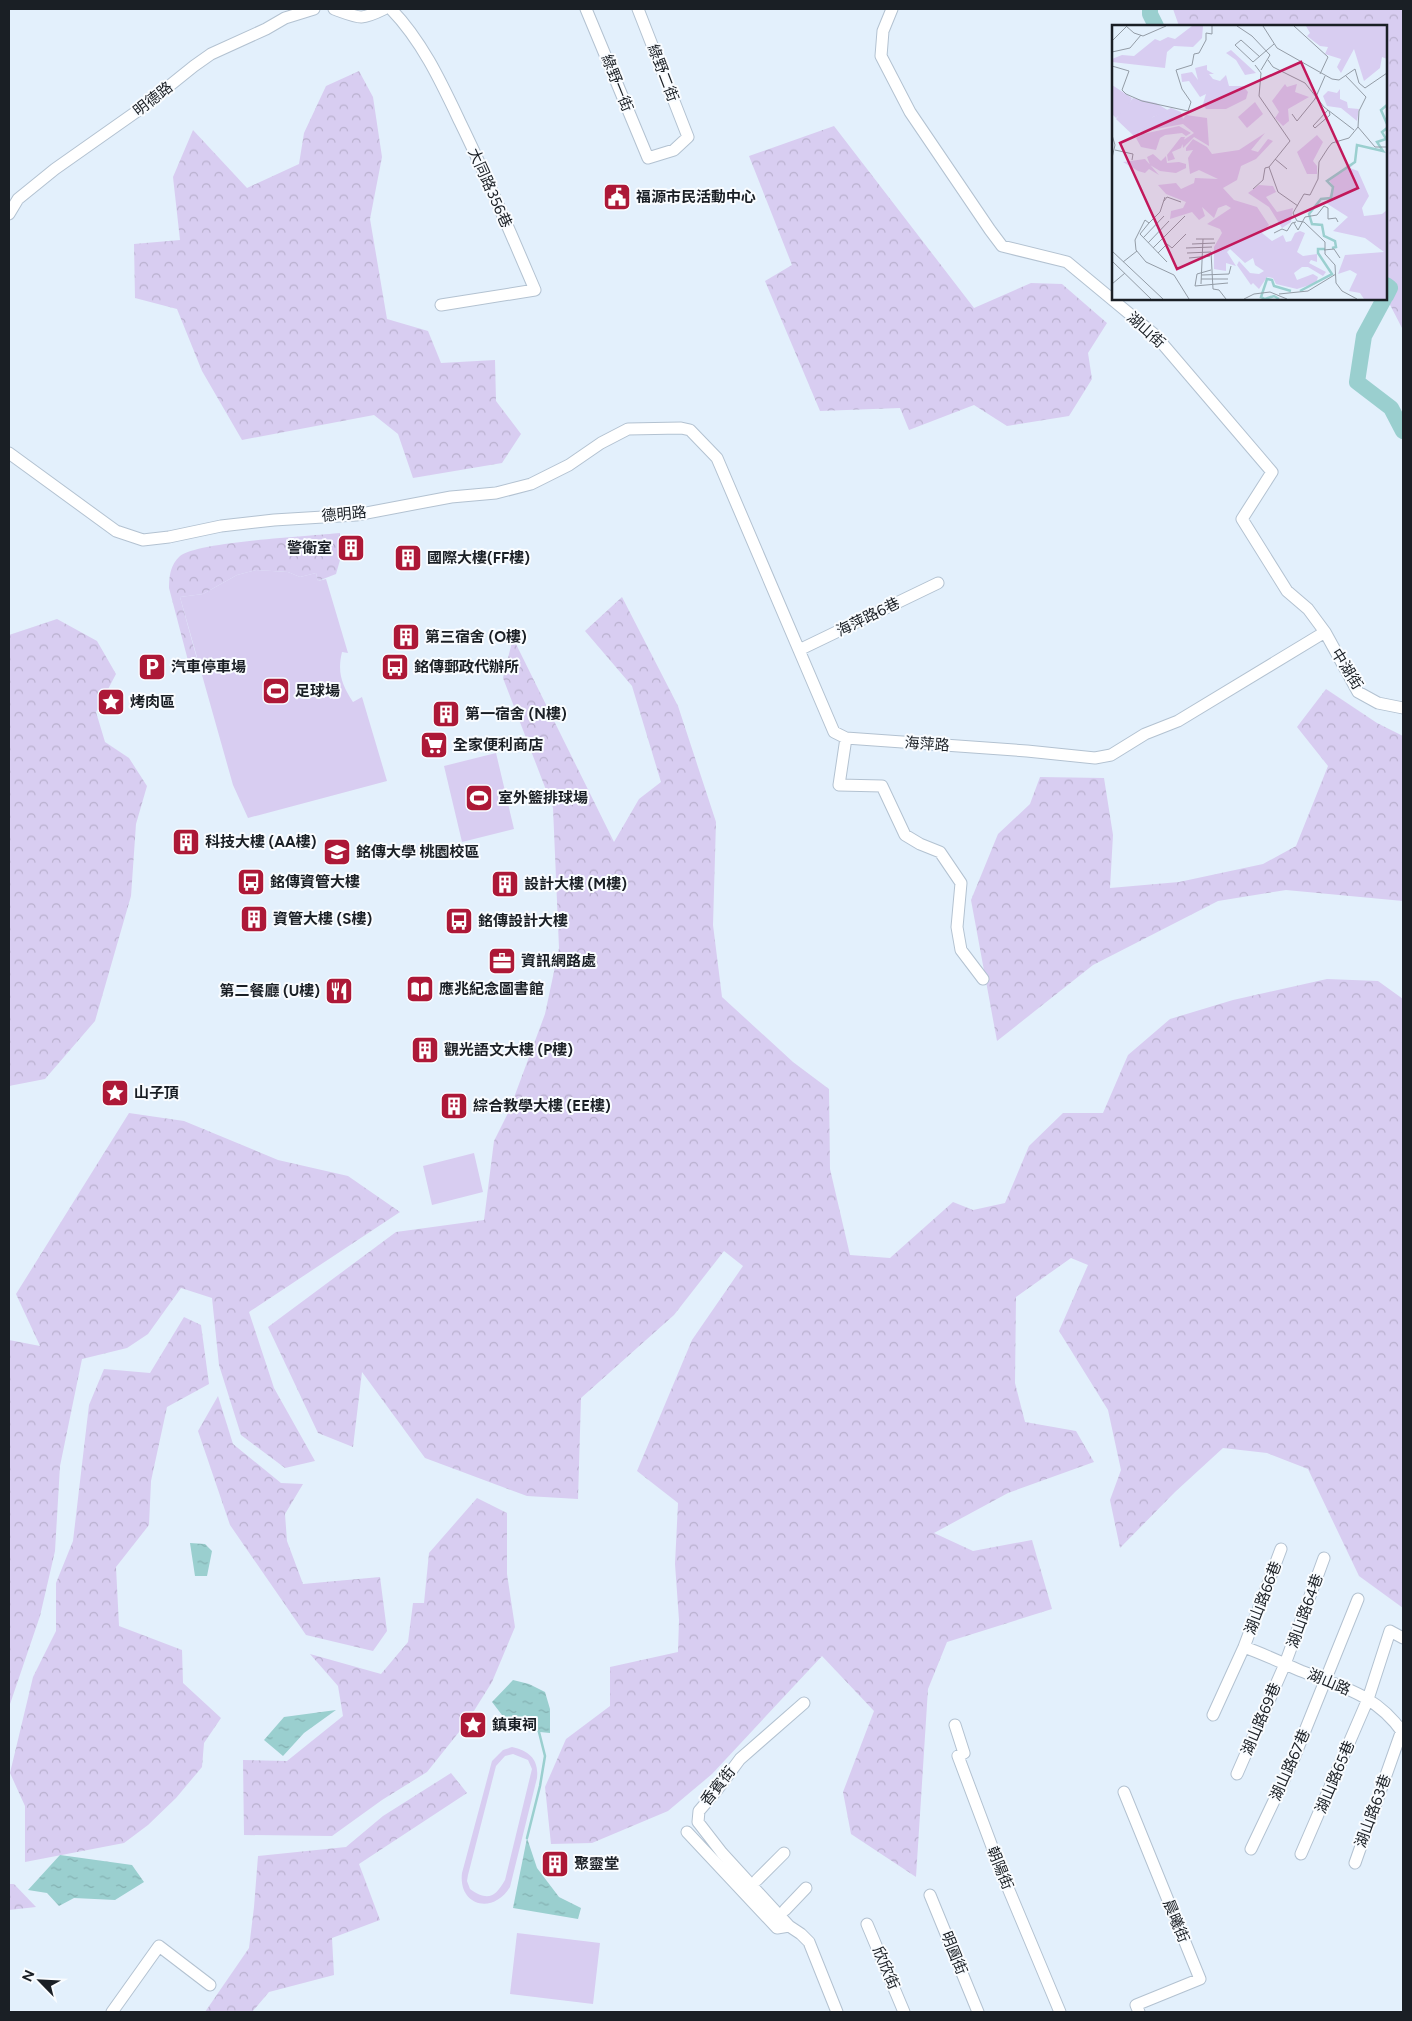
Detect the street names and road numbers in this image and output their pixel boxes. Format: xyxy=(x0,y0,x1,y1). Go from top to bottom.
street label: 綠野二街 xyxy=(644,42,682,104)
street label: 綠野一街 xyxy=(597,52,637,114)
street label: 明德路 xyxy=(130,78,176,120)
street label: 大同路356巷 xyxy=(464,145,516,231)
street label: 湖山街 xyxy=(1123,308,1169,352)
street label: 德明路 xyxy=(321,503,367,525)
street label: 海萍路6巷 xyxy=(833,594,903,640)
street label: 中湖街 xyxy=(1327,645,1367,693)
street label: 海萍路 xyxy=(904,733,950,755)
street label: 湖山路66巷 xyxy=(1241,1559,1285,1637)
street label: 湖山路64巷 xyxy=(1283,1571,1327,1651)
street label: 湖山路 xyxy=(1305,1665,1353,1699)
street label: 湖山路69巷 xyxy=(1238,1680,1284,1758)
street label: 湖山路67巷 xyxy=(1266,1726,1314,1804)
street label: 湖山路65巷 xyxy=(1312,1738,1358,1816)
street label: 香賓街 xyxy=(697,1763,739,1809)
street label: 湖山路63巷 xyxy=(1351,1772,1395,1850)
street label: 朝陽街 xyxy=(983,1844,1017,1892)
street label: 晨曦街 xyxy=(1159,1897,1193,1945)
street label: 明圓街 xyxy=(937,1929,971,1977)
street label: 欣欣街 xyxy=(869,1944,903,1992)

